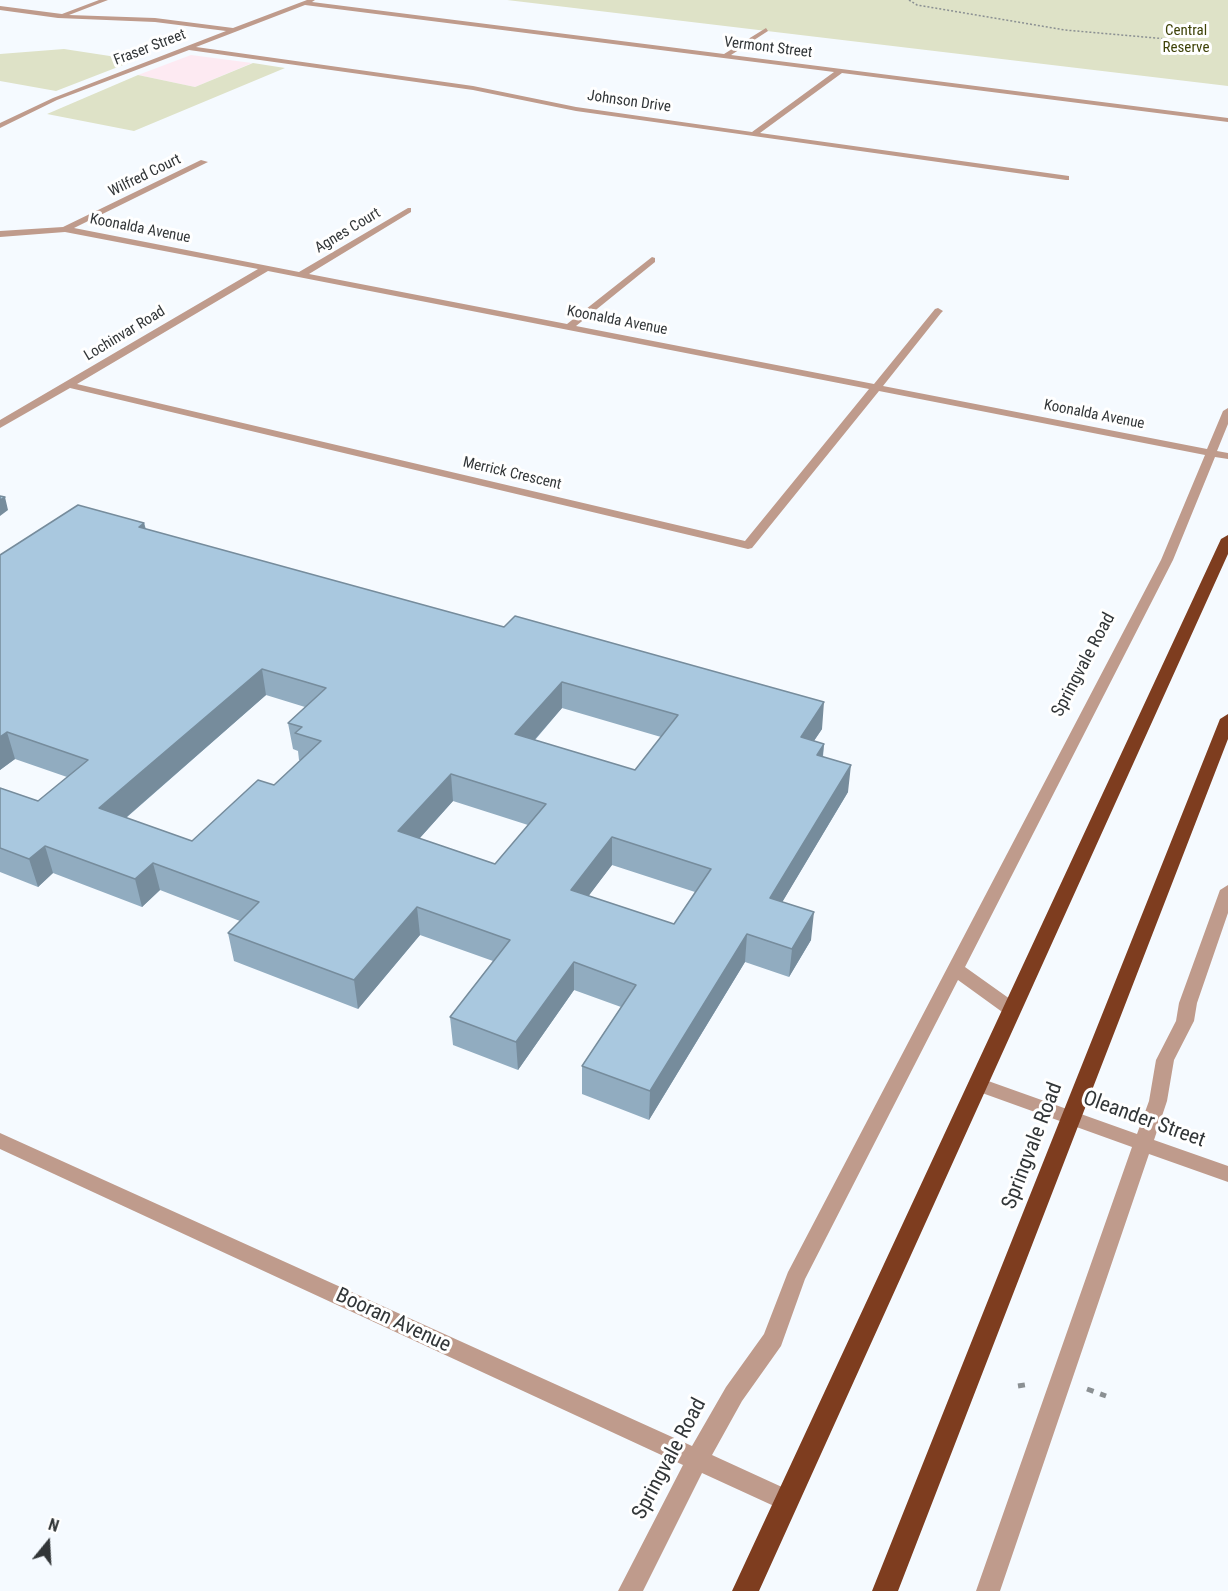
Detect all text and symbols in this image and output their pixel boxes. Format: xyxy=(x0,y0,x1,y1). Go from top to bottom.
park label: Central Reserve xyxy=(1163,22,1209,57)
street label: Fraser Street xyxy=(112,26,188,70)
street label: Vermont Street xyxy=(723,34,813,62)
street label: Johnson Drive xyxy=(586,87,672,117)
street label: Wilfred Court xyxy=(106,151,184,201)
street label: Agnes Court xyxy=(312,204,384,258)
street label: Koonalda Avenue xyxy=(88,210,192,248)
street label: Koonalda Avenue xyxy=(565,302,669,340)
street label: Lochinvar Road xyxy=(81,303,169,365)
street label: Koonalda Avenue xyxy=(1042,396,1146,434)
street label: Merrick Crescent xyxy=(461,454,563,494)
street label: Springvale Road xyxy=(1048,609,1120,721)
street label: Springvale Road xyxy=(997,1079,1069,1213)
street label: Oleander Street xyxy=(1079,1086,1209,1154)
street label: Booran Avenue xyxy=(331,1283,455,1359)
street label: Springvale Road xyxy=(628,1394,712,1524)
north arrow xyxy=(18,1513,78,1573)
text: N xyxy=(46,1515,61,1536)

